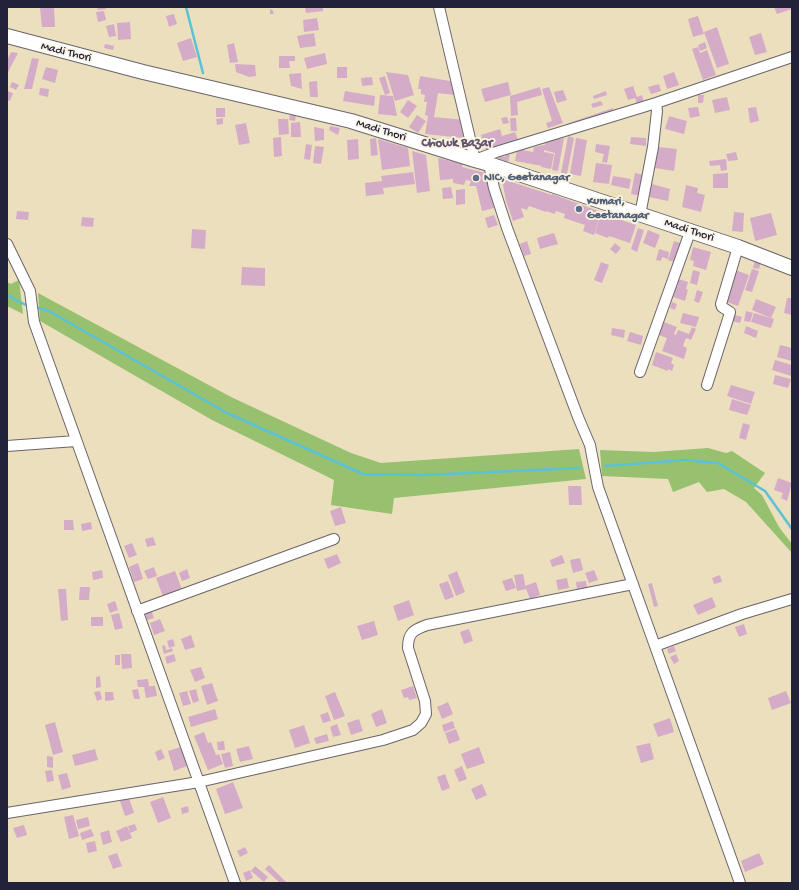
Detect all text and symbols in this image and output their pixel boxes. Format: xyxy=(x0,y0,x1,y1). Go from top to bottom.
street label: Madi Thori xyxy=(39,40,93,66)
street label: Madi Thori xyxy=(354,117,408,145)
district label: Chowk Bazar xyxy=(421,136,493,152)
place label: NIC, Geetanagar xyxy=(484,171,569,185)
marker: NIC, Geetanagar xyxy=(471,173,481,183)
place label: Kumari, Geetanagar xyxy=(587,195,649,223)
marker: Kumari, Geetanagar xyxy=(574,204,584,214)
street label: Madi Thori xyxy=(662,216,716,246)

